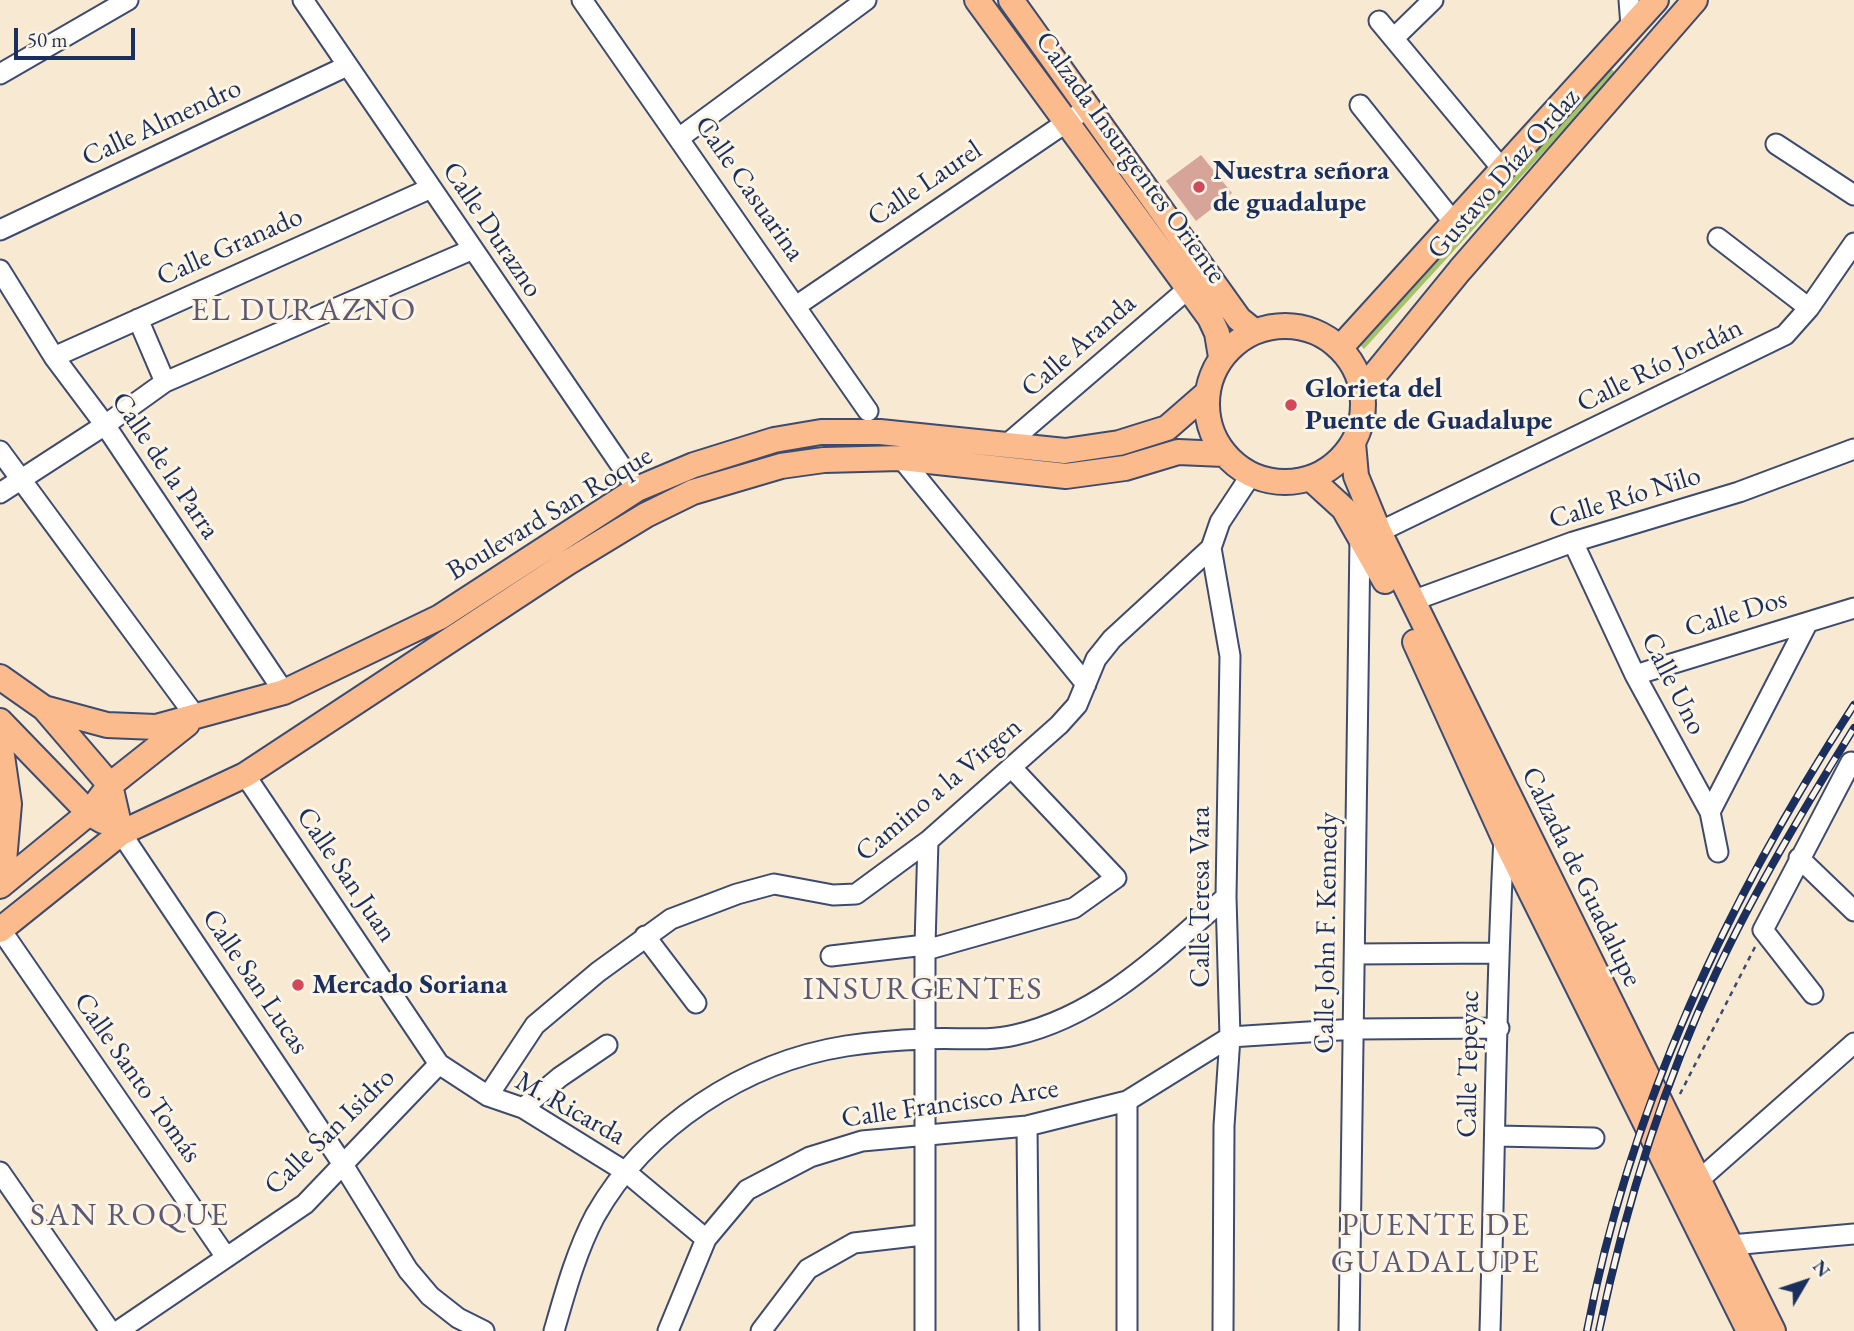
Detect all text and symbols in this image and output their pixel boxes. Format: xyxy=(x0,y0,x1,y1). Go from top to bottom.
scale bar xyxy=(18,14,138,58)
text: 50 m xyxy=(27,26,68,53)
street label: Calzada Insurgentes Oriente xyxy=(1027,26,1233,290)
street label: Calle Almendro xyxy=(77,71,247,175)
street label: Gustavo Díaz Ordaz xyxy=(1421,82,1587,266)
street label: Calle Casuarina xyxy=(687,110,811,268)
street label: Calle Laurel xyxy=(862,134,988,234)
place label: Nuestra señora de guadalupe xyxy=(1213,154,1389,220)
street label: Calle Durazno xyxy=(434,156,550,304)
marker: Nuestra señora de guadalupe xyxy=(1191,179,1207,195)
street label: Calle Granado xyxy=(152,200,308,294)
street label: Calle Aranda xyxy=(1015,287,1143,405)
district label: EL DURAZNO xyxy=(192,292,416,330)
street label: Calle Río Jordán xyxy=(1572,311,1748,421)
place label: Glorieta del Puente de Guadalupe xyxy=(1305,372,1552,438)
street label: Calle de la Parra xyxy=(103,386,227,546)
marker: Glorieta del Puente de Guadalupe xyxy=(1283,397,1299,413)
street label: Boulevard San Roque xyxy=(441,439,659,589)
street label: Calle Río Nilo xyxy=(1545,459,1705,537)
street label: Calle Dos xyxy=(1681,583,1791,645)
street label: Calle Uno xyxy=(1633,627,1713,741)
street label: Camino a la Virgen xyxy=(849,711,1029,869)
street label: Calzada de Guadalupe xyxy=(1513,762,1649,992)
street label: Calle San Juan xyxy=(289,801,403,949)
street label: Calle Teresa Vara xyxy=(1184,806,1218,988)
street label: Calle John F. Kennedy xyxy=(1308,812,1346,1054)
street label: Calle San Lucas xyxy=(194,903,316,1061)
place label: Mercado Soriana xyxy=(312,968,508,1002)
district label: INSURGENTES xyxy=(804,971,1042,1009)
marker: Mercado Soriana xyxy=(290,977,306,993)
street label: Calle Santo Tomás xyxy=(66,986,208,1170)
street label: Calle Tepeyac xyxy=(1451,990,1487,1138)
street label: Calle San Isidro xyxy=(258,1061,402,1203)
street label: M. Ricarda xyxy=(509,1065,631,1153)
street label: Calle Francisco Arce xyxy=(839,1072,1061,1136)
district label: SAN ROQUE xyxy=(31,1197,229,1235)
district label: PUENTE DE GUADALUPE xyxy=(1332,1207,1540,1282)
north arrow xyxy=(1770,1247,1840,1317)
text: N xyxy=(1807,1255,1836,1282)

